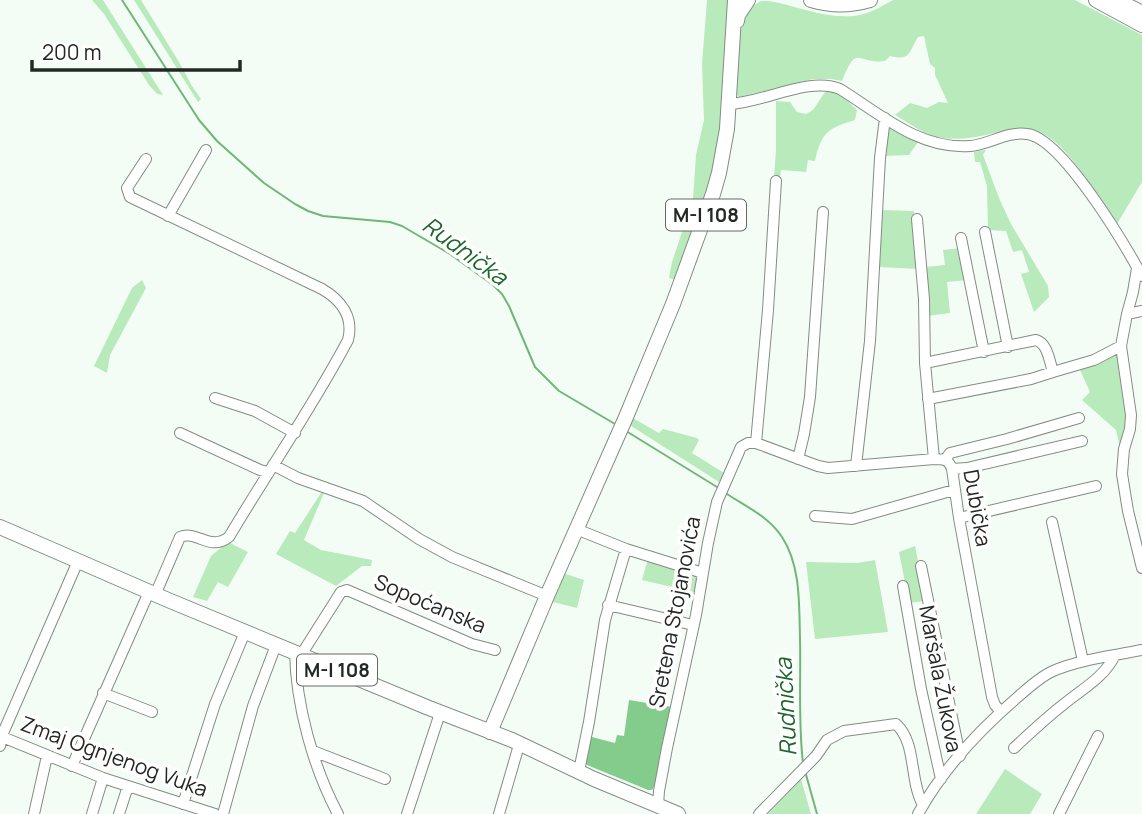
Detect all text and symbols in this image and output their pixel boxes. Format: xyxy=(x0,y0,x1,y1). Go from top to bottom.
scale bar xyxy=(32,28,240,72)
text: 200 m xyxy=(42,38,102,66)
road number: M-I 108 xyxy=(666,200,746,230)
water label: Rudnička xyxy=(417,209,516,293)
street label: Dubička xyxy=(957,467,999,548)
street label: Sretena Stojanovića xyxy=(642,514,706,710)
street label: Sopoćanska xyxy=(370,567,491,639)
street label: Maršala Žukova xyxy=(913,603,969,755)
road number: M-I 108 xyxy=(297,654,377,685)
water label: Rudnička xyxy=(766,656,804,757)
street label: Zmaj Ognjenog Vuka xyxy=(17,709,212,803)

